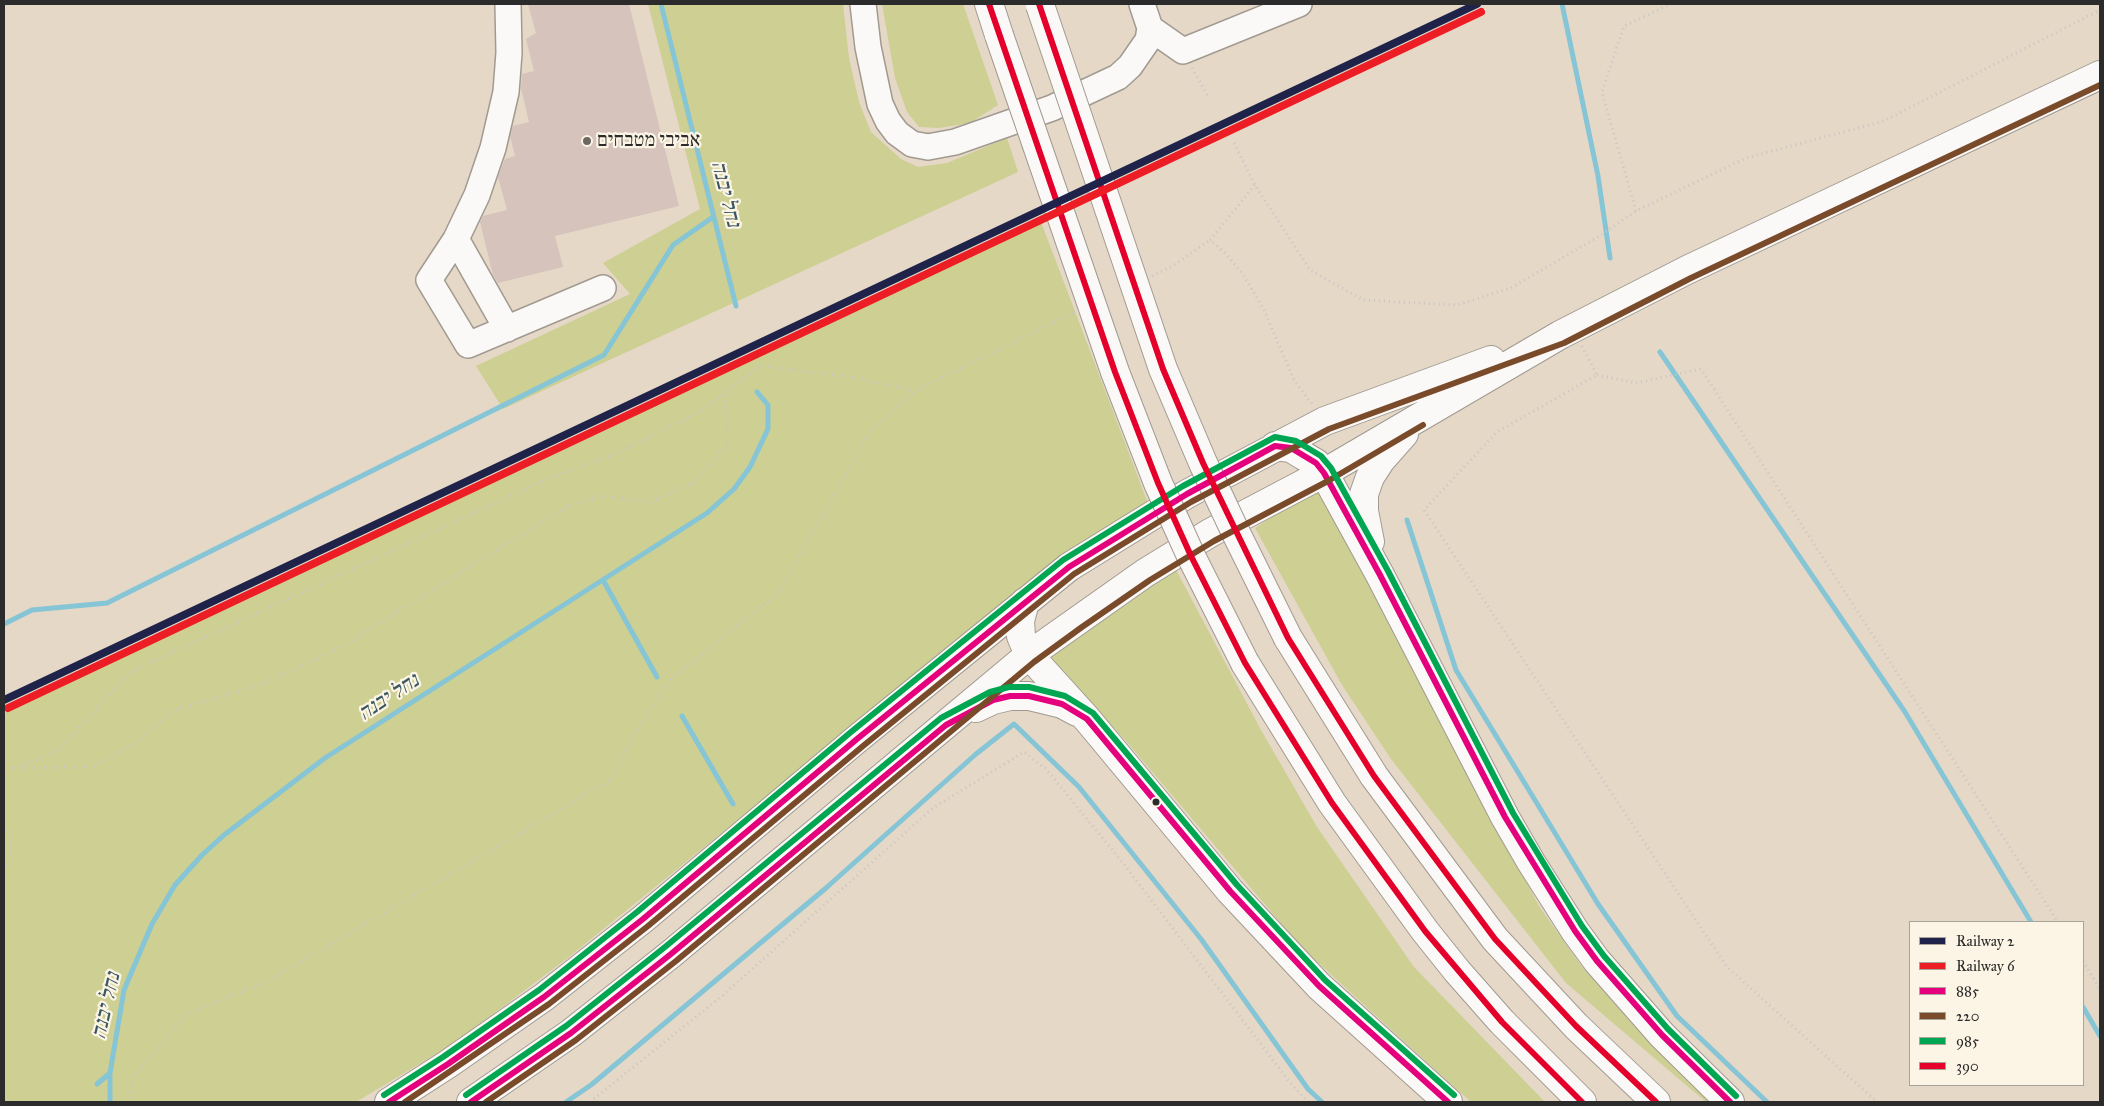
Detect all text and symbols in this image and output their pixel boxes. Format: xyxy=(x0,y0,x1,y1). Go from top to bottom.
place label: אביבי מטבחים xyxy=(597,129,700,153)
marker: אביבי מטבחים xyxy=(581,135,593,147)
water label: נחל יבנה xyxy=(705,158,745,230)
water label: נחל יבנה xyxy=(354,669,424,727)
unlabelled marker xyxy=(1151,797,1161,807)
legend xyxy=(1909,921,2084,1086)
text: Railway 2 xyxy=(1956,932,2015,950)
text: Railway 6 xyxy=(1956,957,2015,975)
water label: נחל יבנה xyxy=(87,970,127,1042)
text: 885 xyxy=(1956,982,1979,1000)
text: 220 xyxy=(1956,1007,1979,1025)
text: 985 xyxy=(1956,1032,1979,1050)
text: 390 xyxy=(1956,1057,1979,1075)

